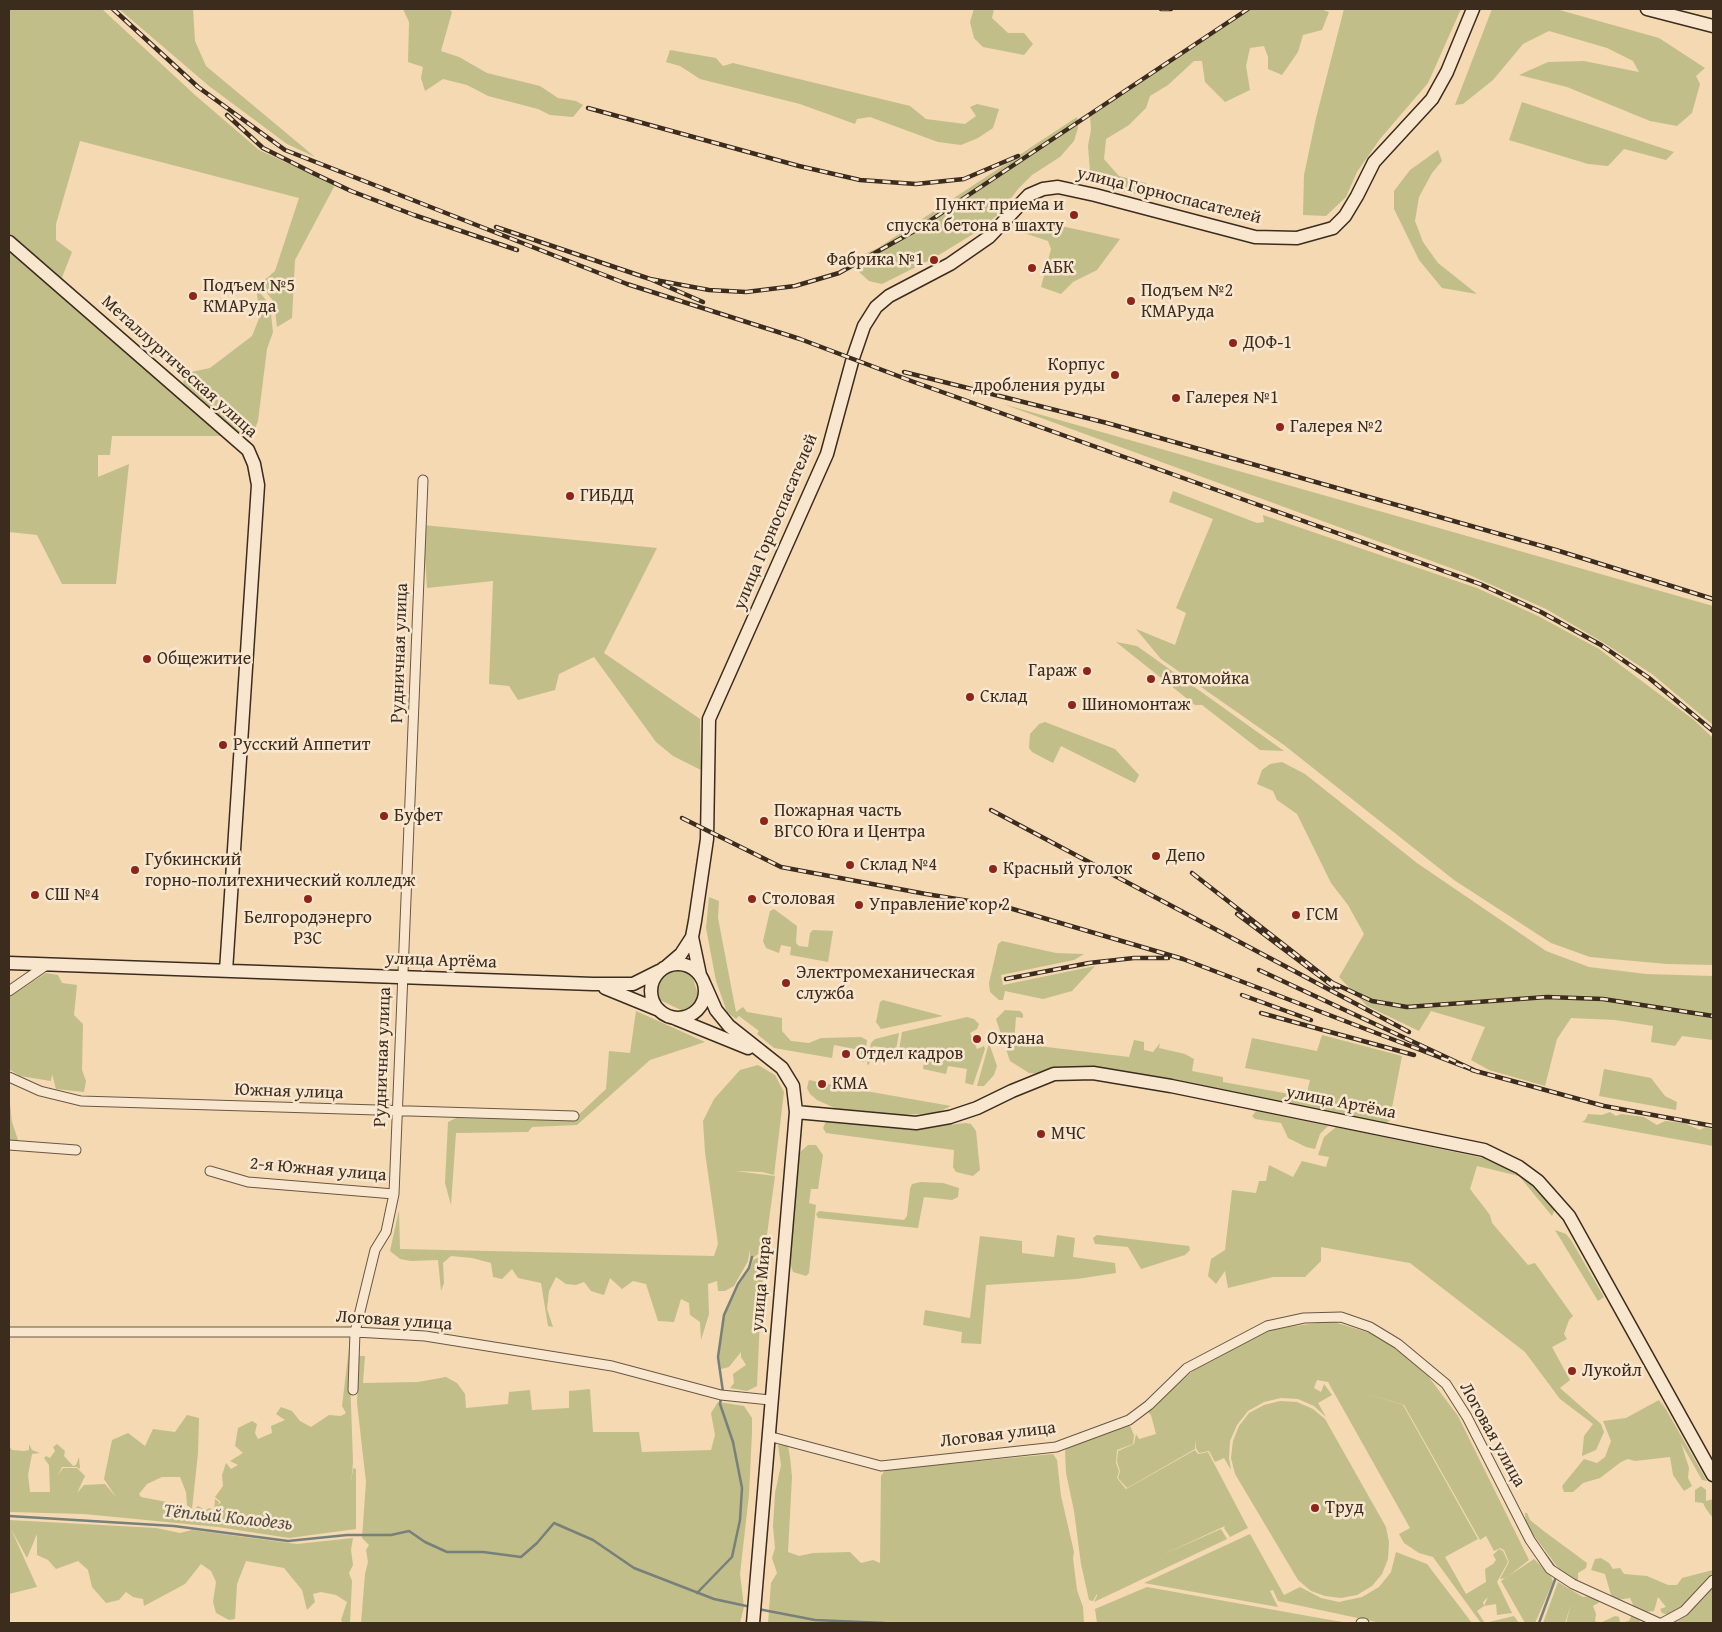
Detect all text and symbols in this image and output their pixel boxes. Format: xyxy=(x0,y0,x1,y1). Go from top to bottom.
street label: улица Горноспасателей xyxy=(1075,163,1263,229)
place label: Пункт приема и спуска бетона в шахту xyxy=(886,194,1064,236)
marker: Пункт приема и спуска бетона в шахту xyxy=(1068,209,1080,221)
place label: Фабрика №1 xyxy=(826,249,924,271)
marker: Фабрика №1 xyxy=(928,254,940,266)
place label: АБК xyxy=(1042,257,1074,279)
marker: АБК xyxy=(1026,262,1038,274)
place label: Подъем №5 КМАРуда xyxy=(203,275,295,318)
place label: Подъем №2 КМАРуда xyxy=(1141,280,1233,322)
marker: Подъем №5 КМАРуда xyxy=(187,290,199,302)
street label: Металлургическая улица xyxy=(97,291,261,443)
marker: Подъем №2 КМАРуда xyxy=(1125,295,1137,307)
place label: ДОФ-1 xyxy=(1243,332,1292,354)
marker: ДОФ-1 xyxy=(1227,337,1239,349)
place label: Корпус дробления руды xyxy=(973,354,1105,396)
marker: Корпус дробления руды xyxy=(1109,369,1121,381)
place label: Галерея №1 xyxy=(1186,387,1279,409)
marker: Галерея №1 xyxy=(1170,392,1182,404)
place label: Галерея №2 xyxy=(1290,416,1383,438)
marker: Галерея №2 xyxy=(1274,421,1286,433)
street label: улица Горноспасателей xyxy=(729,431,823,613)
place label: ГИБДД xyxy=(580,485,634,507)
marker: ГИБДД xyxy=(564,490,576,502)
street label: Рудничная улица xyxy=(387,583,413,723)
place label: Общежитие xyxy=(157,648,251,670)
marker: Общежитие xyxy=(141,653,153,665)
place label: Гараж xyxy=(1028,660,1077,682)
marker: Гараж xyxy=(1081,665,1093,677)
place label: Автомойка xyxy=(1161,668,1249,690)
marker: Автомойка xyxy=(1145,673,1157,685)
place label: Склад xyxy=(980,686,1027,708)
marker: Склад xyxy=(964,691,976,703)
place label: Шиномонтаж xyxy=(1082,694,1190,716)
marker: Шиномонтаж xyxy=(1066,699,1078,711)
place label: Русский Аппетит xyxy=(233,734,370,756)
marker: Русский Аппетит xyxy=(217,739,229,751)
place label: Пожарная часть ВГСО Юга и Центра xyxy=(774,800,925,842)
place label: Буфет xyxy=(394,805,443,827)
marker: Буфет xyxy=(378,810,390,822)
marker: Пожарная часть ВГСО Юга и Центра xyxy=(758,815,770,827)
place label: Депо xyxy=(1166,845,1205,867)
place label: Губкинский горно-политехнический колледж xyxy=(145,849,415,892)
marker: Депо xyxy=(1150,850,1162,862)
place label: Склад №4 xyxy=(860,854,937,876)
place label: Красный уголок xyxy=(1003,858,1133,880)
marker: Склад №4 xyxy=(844,859,856,871)
marker: Красный уголок xyxy=(987,863,999,875)
marker: Губкинский горно-политехнический колледж xyxy=(129,864,141,876)
place label: СШ №4 xyxy=(45,884,99,906)
place label: Столовая xyxy=(762,888,835,910)
marker: СШ №4 xyxy=(29,889,41,901)
marker: Белгородэнерго РЗС xyxy=(302,893,314,905)
marker: Столовая xyxy=(746,893,758,905)
place label: Управление кор 2 xyxy=(869,894,1010,916)
marker: Управление кор 2 xyxy=(853,899,865,911)
place label: ГСМ xyxy=(1306,904,1339,926)
place label: Белгородэнерго РЗС xyxy=(244,907,372,950)
marker: ГСМ xyxy=(1290,909,1302,921)
street label: улица Артёма xyxy=(385,948,497,974)
place label: Электромеханическая служба xyxy=(796,962,975,1004)
marker: Электромеханическая служба xyxy=(780,977,792,989)
street label: Рудничная улица xyxy=(370,987,396,1127)
place label: Охрана xyxy=(987,1028,1044,1050)
marker: Охрана xyxy=(971,1033,983,1045)
place label: Отдел кадров xyxy=(856,1043,963,1065)
marker: Отдел кадров xyxy=(840,1048,852,1060)
place label: КМА xyxy=(832,1073,868,1095)
marker: КМА xyxy=(816,1078,828,1090)
street label: Южная улица xyxy=(234,1079,344,1105)
street label: улица Артёма xyxy=(1284,1082,1398,1124)
place label: МЧС xyxy=(1051,1123,1086,1145)
marker: МЧС xyxy=(1035,1128,1047,1140)
street label: 2-я Южная улица xyxy=(249,1153,387,1187)
street label: улица Мира xyxy=(747,1235,777,1333)
street label: Логовая улица xyxy=(335,1306,453,1336)
place label: Лукойл xyxy=(1582,1360,1642,1382)
marker: Лукойл xyxy=(1566,1365,1578,1377)
street label: Логовая улица xyxy=(1454,1379,1530,1491)
street label: Логовая улица xyxy=(939,1417,1057,1453)
place label: Труд xyxy=(1325,1497,1364,1519)
water label: Тёплый Колодезь xyxy=(162,1500,294,1536)
marker: Труд xyxy=(1309,1502,1321,1514)

